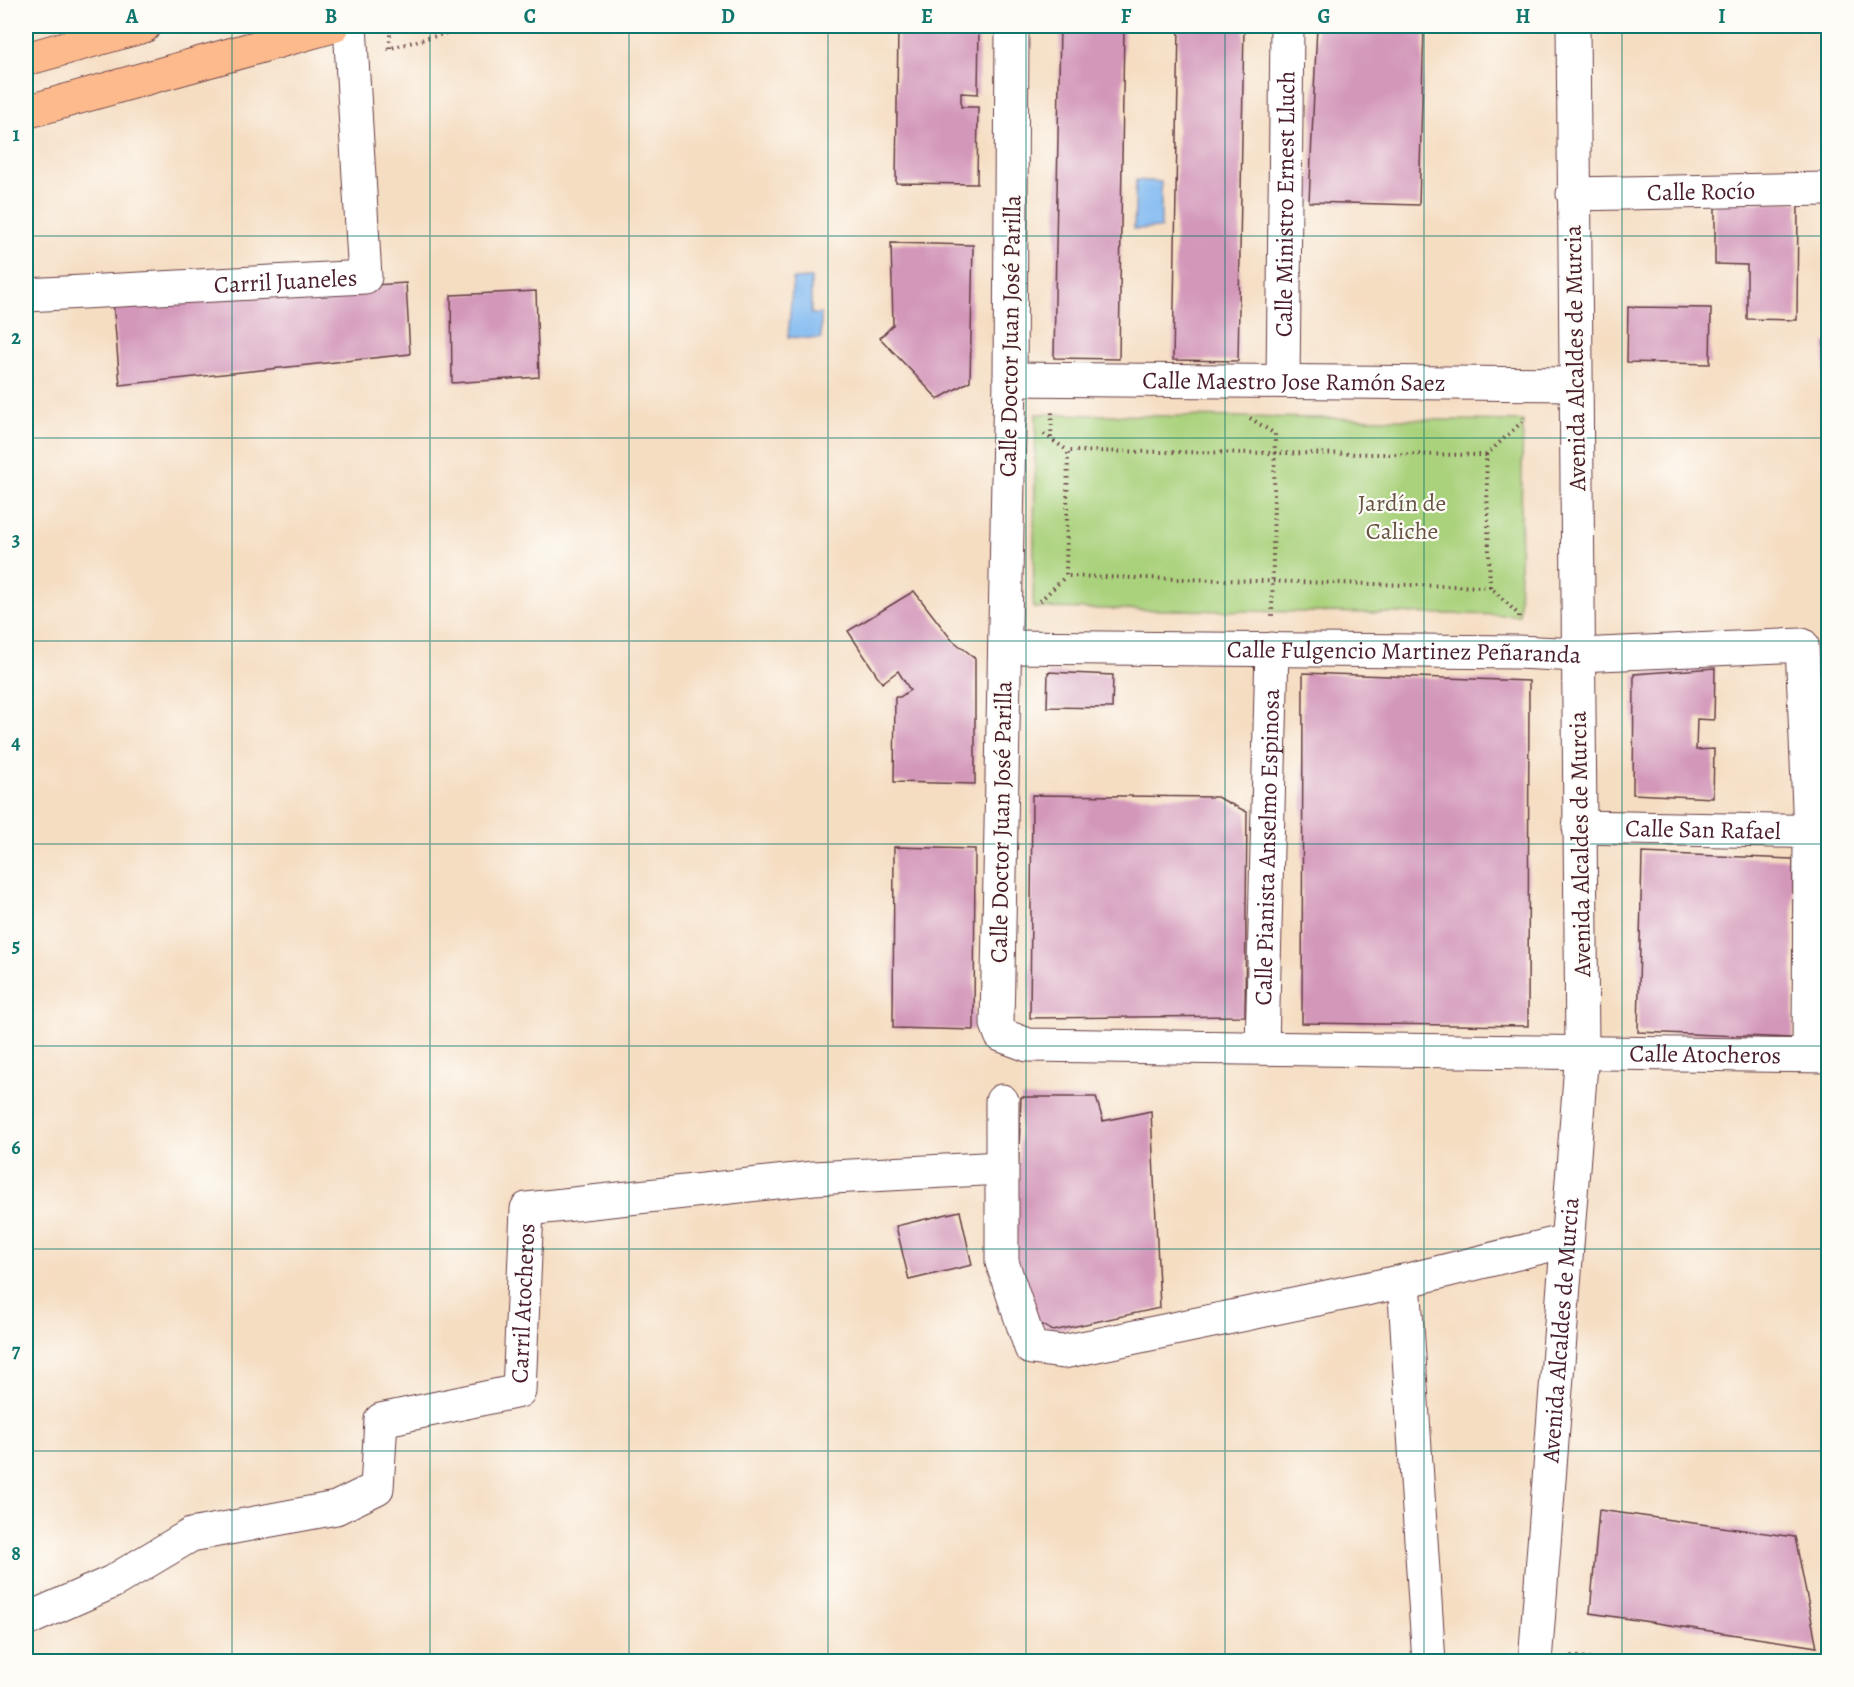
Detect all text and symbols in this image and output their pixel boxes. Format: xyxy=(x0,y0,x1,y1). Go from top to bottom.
text: A xyxy=(125,3,139,30)
text: B xyxy=(325,3,337,30)
text: C xyxy=(524,3,536,30)
text: D xyxy=(721,3,735,30)
text: E xyxy=(921,3,933,30)
text: F xyxy=(1121,3,1132,30)
text: G xyxy=(1317,3,1331,30)
text: H xyxy=(1516,3,1531,30)
text: I xyxy=(1718,3,1726,30)
street label: Calle Ministro Ernest Lluch xyxy=(1267,70,1302,337)
text: 1 xyxy=(12,121,20,148)
street label: Calle Rocío xyxy=(1647,174,1755,209)
street label: Calle Doctor Juan José Parilla xyxy=(992,194,1028,477)
street label: Avenida Alcaldes de Murcia xyxy=(1557,224,1593,492)
street label: Carril Juaneles xyxy=(213,261,358,301)
text: 2 xyxy=(11,324,21,351)
street label: Calle Maestro Jose Ramón Saez xyxy=(1142,364,1446,399)
park label: Jardín de Caliche xyxy=(1358,487,1446,547)
text: 3 xyxy=(12,526,20,553)
street label: Calle Fulgencio Martinez Peñaranda xyxy=(1227,633,1583,671)
street label: Calle Doctor Juan José Parilla xyxy=(983,680,1019,963)
street label: Calle Pianista Anselmo Espinosa xyxy=(1247,687,1287,1006)
street label: Avenida Alcaldes de Murcia xyxy=(1562,710,1598,978)
text: 4 xyxy=(11,729,21,756)
street label: Calle San Rafael xyxy=(1625,812,1781,847)
text: 5 xyxy=(12,932,20,959)
street label: Calle Atocheros xyxy=(1629,1037,1781,1071)
text: 6 xyxy=(11,1134,21,1161)
street label: Avenida Alcaldes de Murcia xyxy=(1534,1195,1587,1465)
street label: Carril Atocheros xyxy=(503,1223,542,1384)
text: 7 xyxy=(12,1337,21,1364)
text: 8 xyxy=(11,1540,21,1567)

